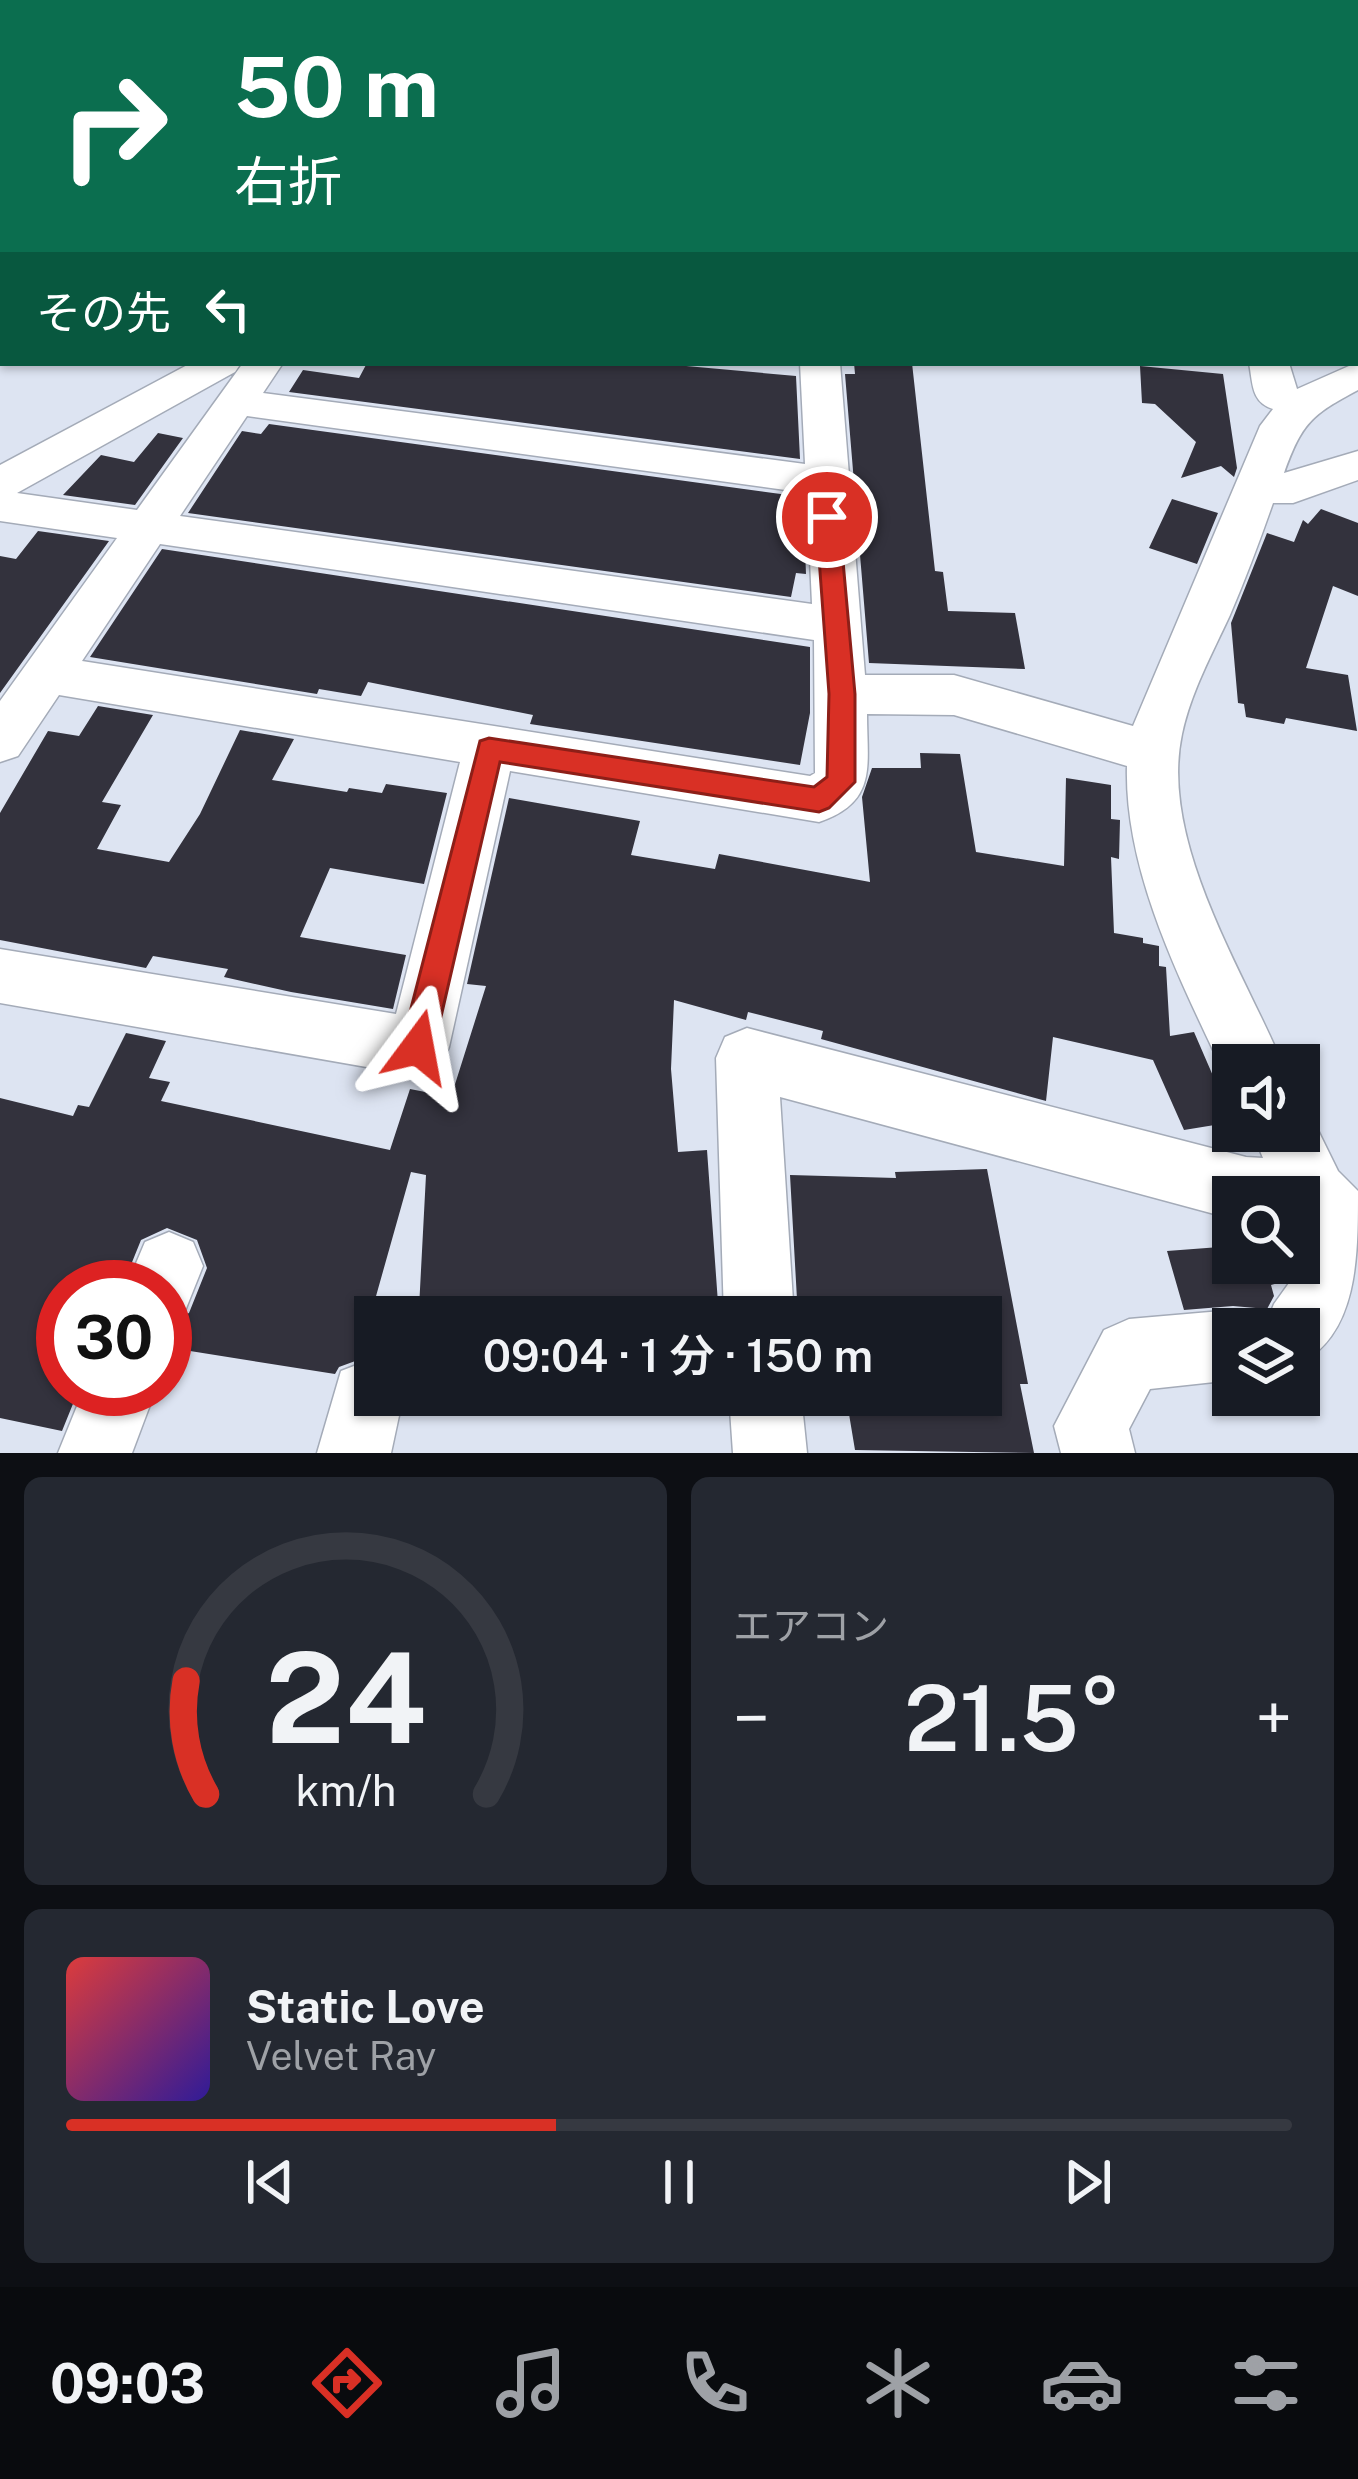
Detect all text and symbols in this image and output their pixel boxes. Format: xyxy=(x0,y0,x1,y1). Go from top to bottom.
text: 50 m xyxy=(234,37,439,136)
icon: right xyxy=(36,48,192,204)
text: 右折 xyxy=(234,150,342,213)
icon: left xyxy=(195,276,261,342)
text: その先 xyxy=(36,286,171,339)
pin xyxy=(776,466,878,568)
icon: arrive xyxy=(794,484,860,550)
position arrow xyxy=(355,984,481,1110)
map controls xyxy=(1212,1044,1320,1416)
button: sound xyxy=(1212,1044,1320,1152)
button: search xyxy=(1212,1176,1320,1284)
speed limit sign: 30 xyxy=(36,1260,192,1416)
button: layers xyxy=(1212,1308,1320,1416)
text: 09:04 · 1 分 · 150 m xyxy=(483,1329,873,1382)
text: エアコン xyxy=(733,1603,889,1649)
text: 24 xyxy=(265,1624,426,1771)
text: 21.5° xyxy=(904,1665,1121,1771)
text: − xyxy=(733,1679,770,1757)
text: + xyxy=(1255,1679,1292,1757)
text: km/h xyxy=(295,1765,396,1816)
text: Static Love xyxy=(246,1980,485,2033)
text: Velvet Ray xyxy=(246,2033,436,2079)
icon: previous xyxy=(237,2149,303,2215)
icon: pause xyxy=(646,2149,712,2215)
icon: next xyxy=(1055,2149,1121,2215)
icon: directions xyxy=(305,2341,389,2425)
icon: music xyxy=(489,2341,573,2425)
icon: phone xyxy=(673,2341,757,2425)
icon: climate xyxy=(856,2341,940,2425)
icon: car xyxy=(1040,2341,1124,2425)
icon: filters xyxy=(1224,2341,1308,2425)
text: 09:03 xyxy=(50,2352,205,2415)

